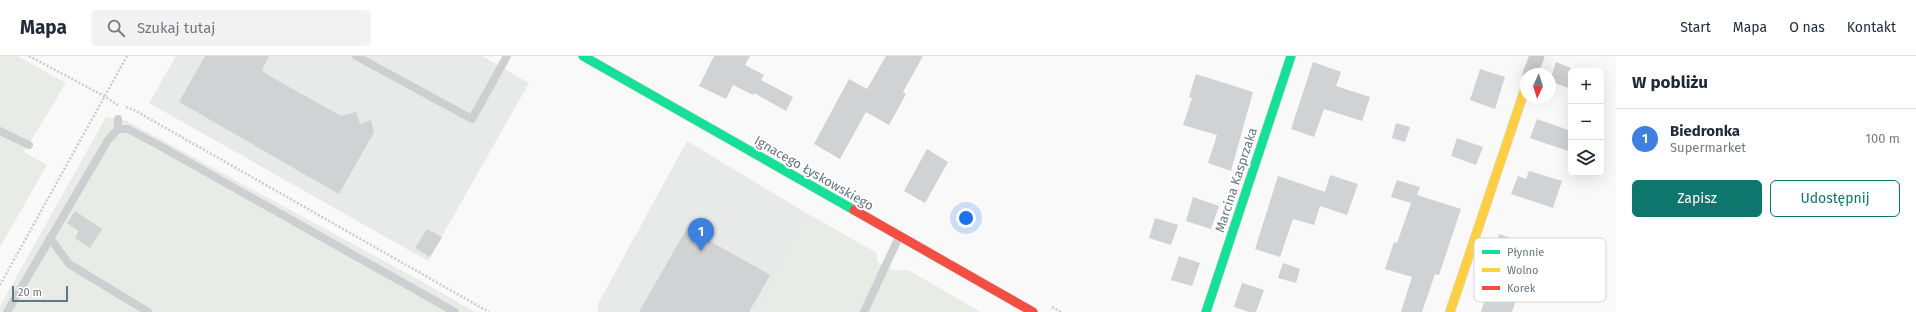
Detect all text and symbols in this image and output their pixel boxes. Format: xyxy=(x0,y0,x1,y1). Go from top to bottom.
search box xyxy=(91,10,371,46)
text: Mapa xyxy=(20,16,67,39)
icon: search xyxy=(105,17,127,39)
text: Szukaj tutaj xyxy=(137,19,215,37)
text: Start xyxy=(1680,19,1711,36)
text: Mapa xyxy=(1733,19,1767,36)
text: O nas xyxy=(1789,19,1825,36)
text: Kontakt xyxy=(1847,19,1896,36)
north arrow xyxy=(1520,68,1556,104)
map controls xyxy=(1568,68,1604,176)
button: + xyxy=(1568,68,1604,104)
text: W pobliżu xyxy=(1632,72,1708,93)
button: − xyxy=(1568,104,1604,140)
text: Biedronka xyxy=(1670,122,1740,140)
street label: Marcina Kasprzaka xyxy=(1212,126,1260,234)
text: 1 xyxy=(1642,131,1648,146)
text: 100 m xyxy=(1865,131,1900,146)
street label: Ignacego Łyskowskiego xyxy=(752,133,876,213)
button: layers xyxy=(1568,140,1604,176)
text: Supermarket xyxy=(1670,140,1746,155)
button: Zapisz xyxy=(1632,180,1762,217)
button: Udostępnij xyxy=(1770,180,1900,217)
your location xyxy=(956,208,976,228)
pin: 1 xyxy=(688,218,714,251)
legend xyxy=(1474,238,1606,302)
text: Płynnie xyxy=(1507,246,1544,259)
text: Wolno xyxy=(1507,264,1539,277)
text: Korek xyxy=(1507,282,1536,295)
scale bar xyxy=(12,284,68,303)
text: 20 m xyxy=(18,286,42,299)

